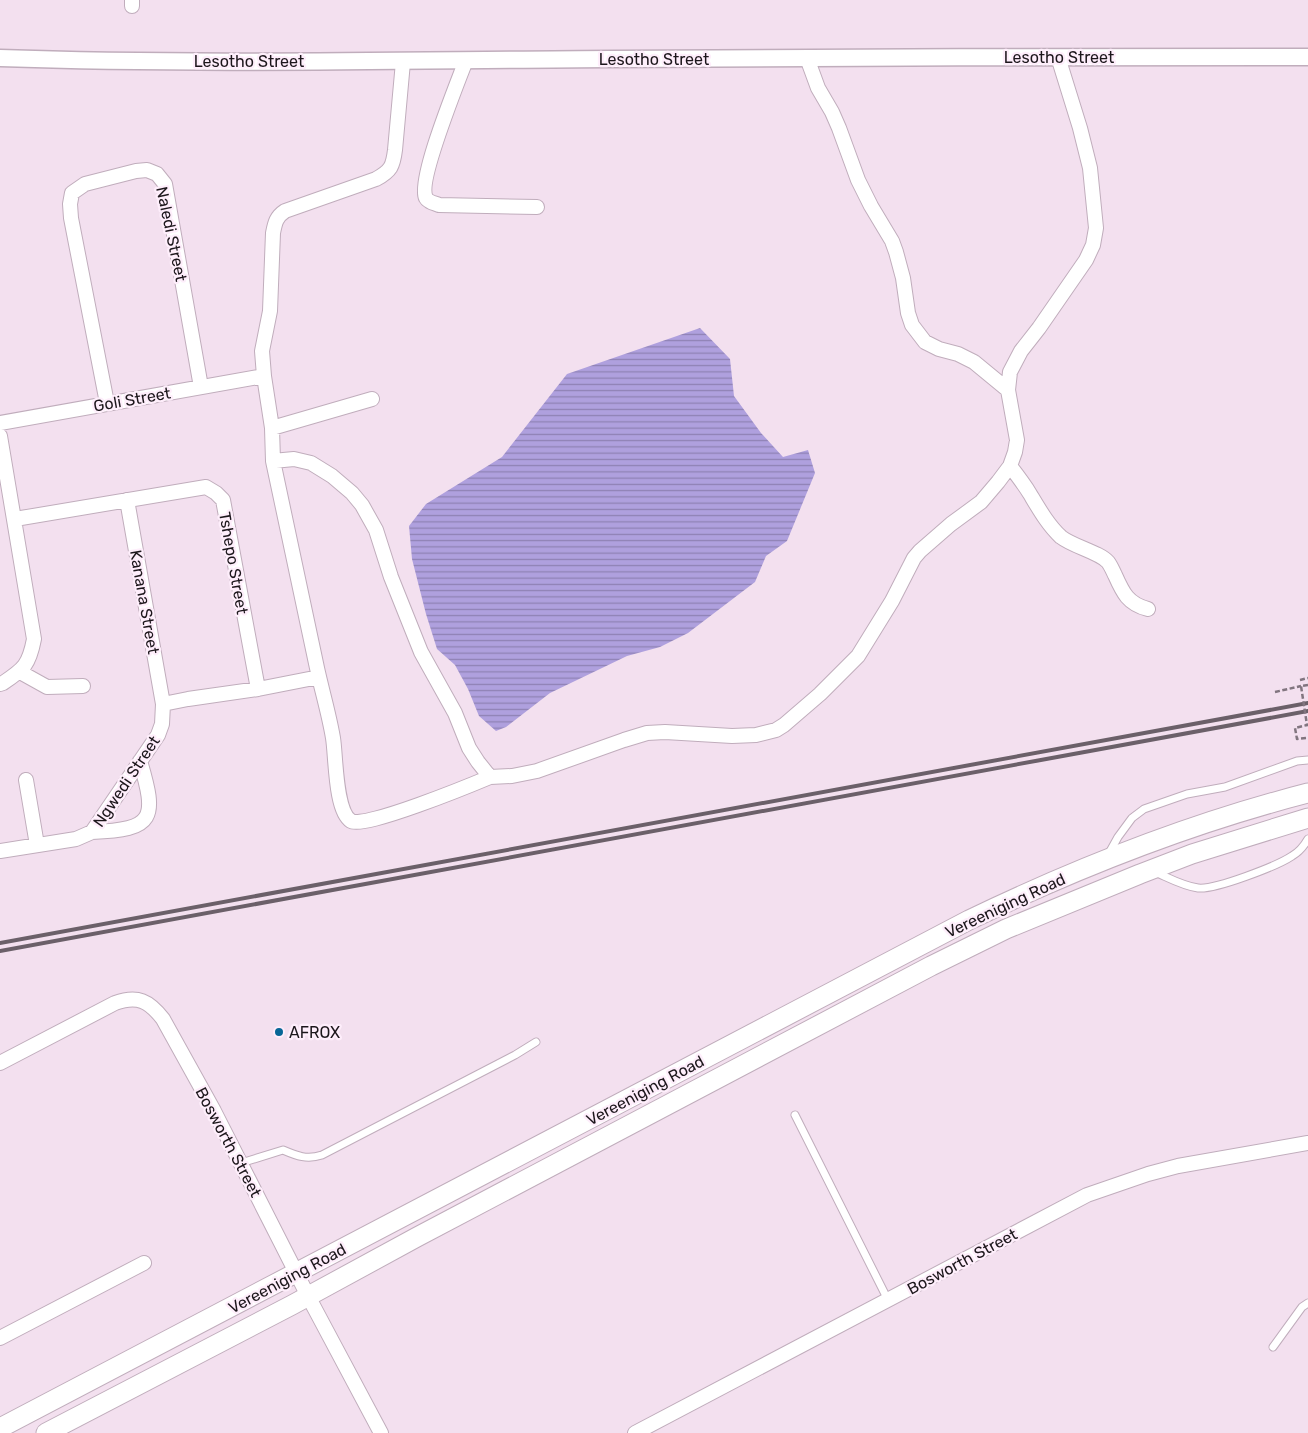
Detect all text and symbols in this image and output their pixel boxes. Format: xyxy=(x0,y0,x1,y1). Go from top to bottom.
street label: Lesotho Street xyxy=(1004,48,1114,67)
street label: Lesotho Street xyxy=(599,50,709,69)
street label: Lesotho Street xyxy=(194,52,304,71)
street label: Naledi Street xyxy=(152,185,191,283)
street label: Goli Street xyxy=(92,383,172,416)
street label: Tshepo Street xyxy=(215,510,252,616)
street label: Kanana Street xyxy=(126,548,163,656)
street label: Ngwedi Street xyxy=(89,732,164,830)
street label: Vereeniging Road xyxy=(942,869,1068,942)
place label: AFROX xyxy=(289,1023,340,1042)
marker: AFROX xyxy=(273,1026,285,1038)
street label: Vereeniging Road xyxy=(583,1051,707,1129)
street label: Bosworth Street xyxy=(192,1084,266,1200)
street label: Bosworth Street xyxy=(904,1224,1020,1298)
street label: Vereeniging Road xyxy=(225,1239,349,1317)

